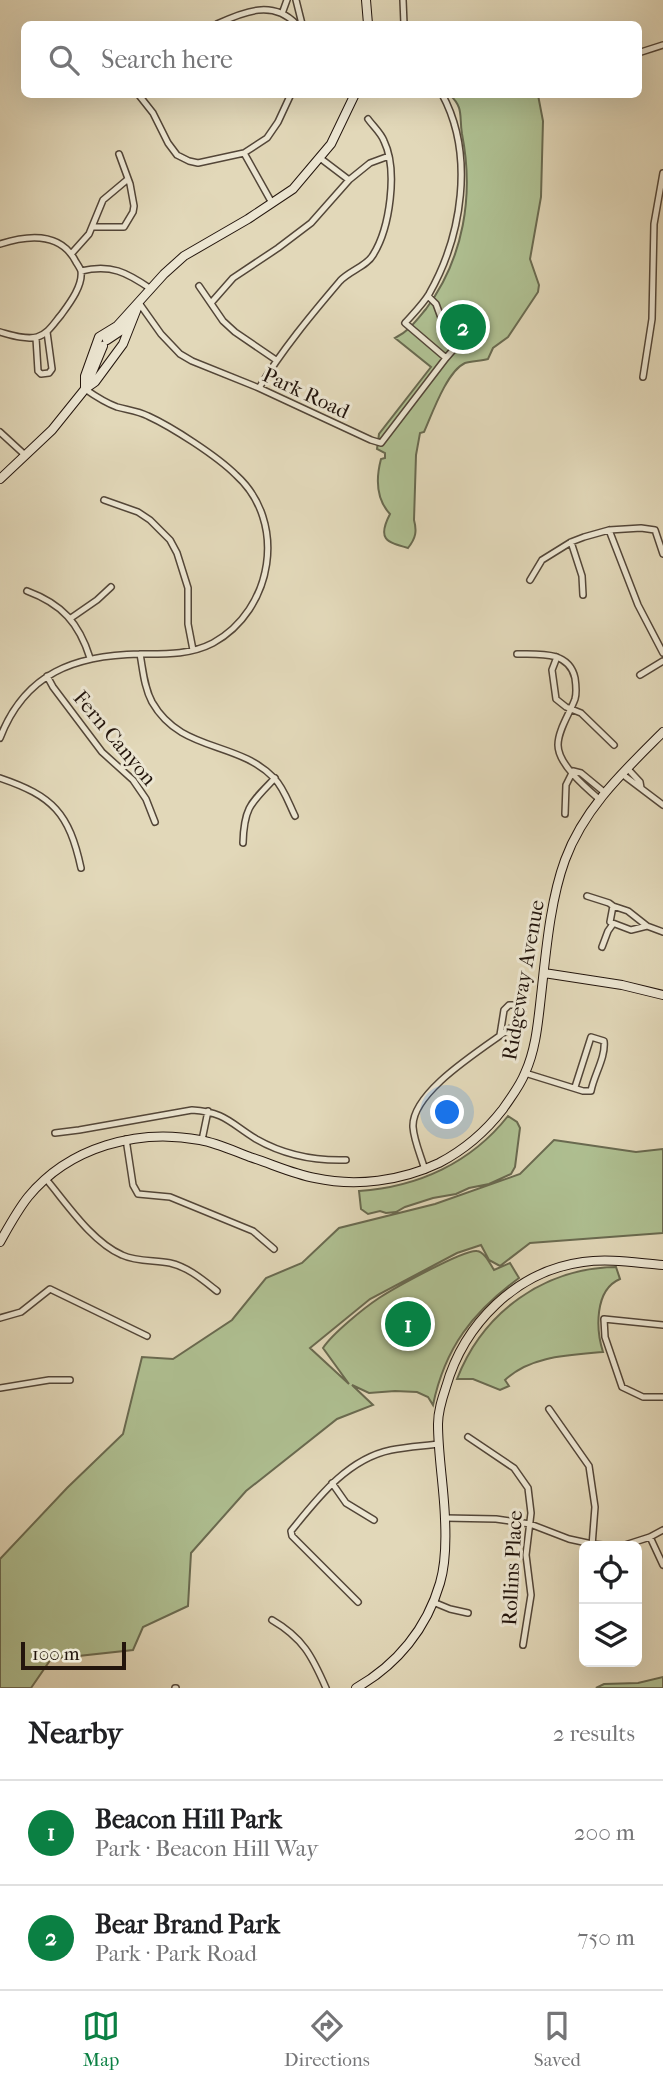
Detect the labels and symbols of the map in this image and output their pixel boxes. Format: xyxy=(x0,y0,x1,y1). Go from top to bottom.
pin: 2 xyxy=(440,301,486,353)
street label: Park Road xyxy=(259,362,354,424)
street label: Fern Canyon xyxy=(69,686,161,790)
street label: Ridgeway Avenue xyxy=(497,898,549,1062)
your location xyxy=(430,1095,464,1129)
pin: 1 xyxy=(385,1298,431,1350)
street label: Rollins Place xyxy=(497,1510,527,1626)
scale bar xyxy=(21,1639,126,1671)

